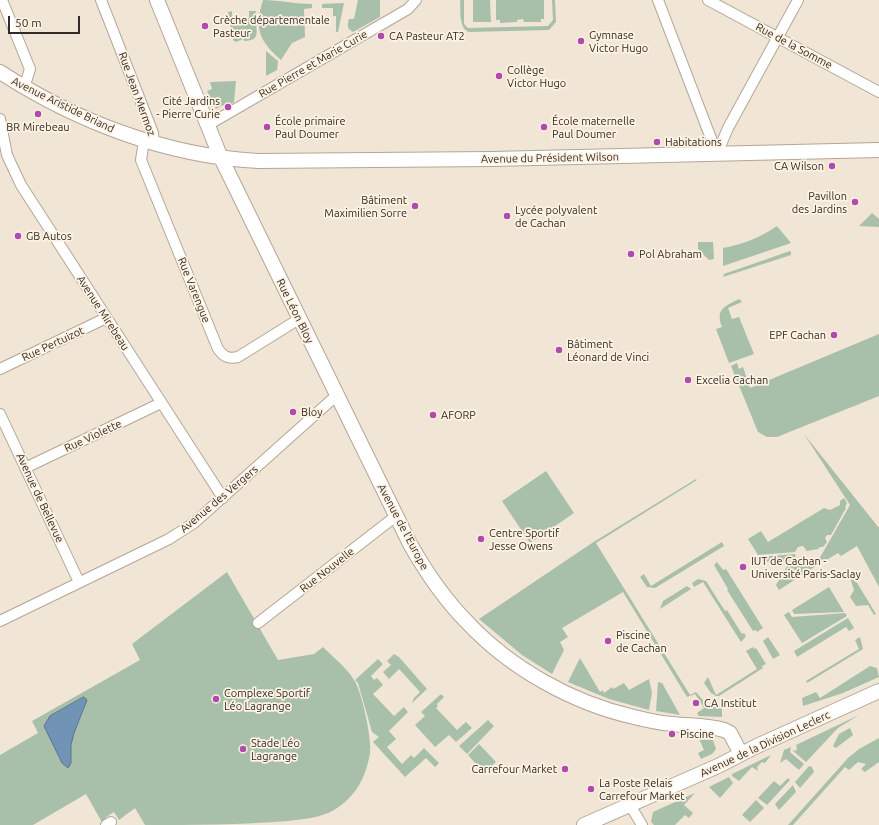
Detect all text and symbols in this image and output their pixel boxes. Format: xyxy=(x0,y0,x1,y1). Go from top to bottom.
scale bar xyxy=(10,8,82,34)
place label: Crèche départementale Pasteur xyxy=(213,13,330,39)
text: 50 m xyxy=(15,16,42,29)
street label: Rue de la Somme xyxy=(753,20,835,72)
marker: Crèche départementale Pasteur xyxy=(200,21,210,31)
street label: Rue Pierre et Marie Curie xyxy=(256,27,370,101)
place label: Gymnase Victor Hugo xyxy=(589,28,648,54)
place label: CA Pasteur AT2 xyxy=(389,29,465,43)
marker: CA Pasteur AT2 xyxy=(376,31,386,41)
marker: Gymnase Victor Hugo xyxy=(576,36,586,46)
street label: Rue Jean Mermoz xyxy=(116,50,158,138)
place label: Collège Victor Hugo xyxy=(507,63,566,89)
marker: Collège Victor Hugo xyxy=(494,71,504,81)
street label: Avenue Aristide Briand xyxy=(10,74,116,136)
place label: Cité Jardins - Pierre Curie xyxy=(156,94,220,120)
marker: Cité Jardins - Pierre Curie xyxy=(223,102,233,112)
marker: BR Mirebeau xyxy=(33,109,43,119)
place label: École primaire Paul Doumer xyxy=(275,114,345,140)
place label: École maternelle Paul Doumer xyxy=(552,114,635,140)
place label: BR Mirebeau xyxy=(6,120,70,134)
marker: École primaire Paul Doumer xyxy=(262,122,272,132)
marker: École maternelle Paul Doumer xyxy=(539,122,549,132)
place label: Habitations xyxy=(665,135,722,149)
marker: Habitations xyxy=(652,137,662,147)
street label: Avenue du Président Wilson xyxy=(481,150,619,166)
place label: CA Wilson xyxy=(774,159,824,173)
marker: CA Wilson xyxy=(827,161,837,171)
place label: Pavillon des Jardins xyxy=(792,189,847,215)
place label: Bâtiment Maximilien Sorre xyxy=(324,193,407,219)
marker: Pavillon des Jardins xyxy=(850,197,860,207)
marker: Bâtiment Maximilien Sorre xyxy=(410,201,420,211)
place label: Lycée polyvalent de Cachan xyxy=(515,203,597,229)
marker: Lycée polyvalent de Cachan xyxy=(502,211,512,221)
place label: GB Autos xyxy=(26,229,72,243)
marker: GB Autos xyxy=(13,231,23,241)
place label: Pol Abraham xyxy=(639,247,702,261)
marker: Pol Abraham xyxy=(626,249,636,259)
street label: Rue Varengue xyxy=(175,255,213,325)
street label: Avenue Mirebeau xyxy=(74,273,132,353)
street label: Rue Léon Bloy xyxy=(274,277,316,345)
street label: Rue Pertuizot xyxy=(20,324,86,364)
place label: EPF Cachan xyxy=(769,328,826,342)
marker: EPF Cachan xyxy=(829,330,839,340)
place label: Bâtiment Léonard de Vinci xyxy=(567,337,649,363)
marker: Bâtiment Léonard de Vinci xyxy=(554,345,564,355)
place label: Excelia Cachan xyxy=(696,373,768,387)
marker: Excelia Cachan xyxy=(683,375,693,385)
place label: Bloy xyxy=(301,405,323,419)
marker: Bloy xyxy=(288,407,298,417)
place label: AFORP xyxy=(441,408,476,422)
marker: AFORP xyxy=(428,410,438,420)
street label: Rue Violette xyxy=(62,417,124,455)
street label: Avenue de Bellevue xyxy=(13,451,67,545)
street label: Avenue des Vergers xyxy=(177,463,261,535)
street label: Avenue de l'Europe xyxy=(375,482,431,572)
place label: Centre Sportif Jesse Owens xyxy=(489,526,559,552)
marker: Centre Sportif Jesse Owens xyxy=(476,534,486,544)
street label: Rue Nouvelle xyxy=(297,545,357,595)
place label: IUT de Cachan - Université Paris-Saclay xyxy=(751,554,861,580)
marker: IUT de Cachan - Université Paris-Saclay xyxy=(738,562,748,572)
place label: Piscine de Cachan xyxy=(616,628,667,654)
marker: Piscine de Cachan xyxy=(603,636,613,646)
place label: Complexe Sportif Léo Lagrange xyxy=(224,686,310,712)
marker: Complexe Sportif Léo Lagrange xyxy=(211,694,221,704)
place label: CA Institut xyxy=(704,696,756,710)
marker: CA Institut xyxy=(691,698,701,708)
street label: Avenue de la Division Leclerc xyxy=(698,708,832,780)
place label: Piscine xyxy=(680,727,714,741)
marker: Piscine xyxy=(667,729,677,739)
place label: Stade Léo Lagrange xyxy=(251,736,300,762)
marker: Stade Léo Lagrange xyxy=(238,744,248,754)
place label: Carrefour Market xyxy=(471,762,557,776)
marker: Carrefour Market xyxy=(560,764,570,774)
place label: La Poste Relais Carrefour Market xyxy=(599,776,685,802)
marker: La Poste Relais Carrefour Market xyxy=(586,784,596,794)

